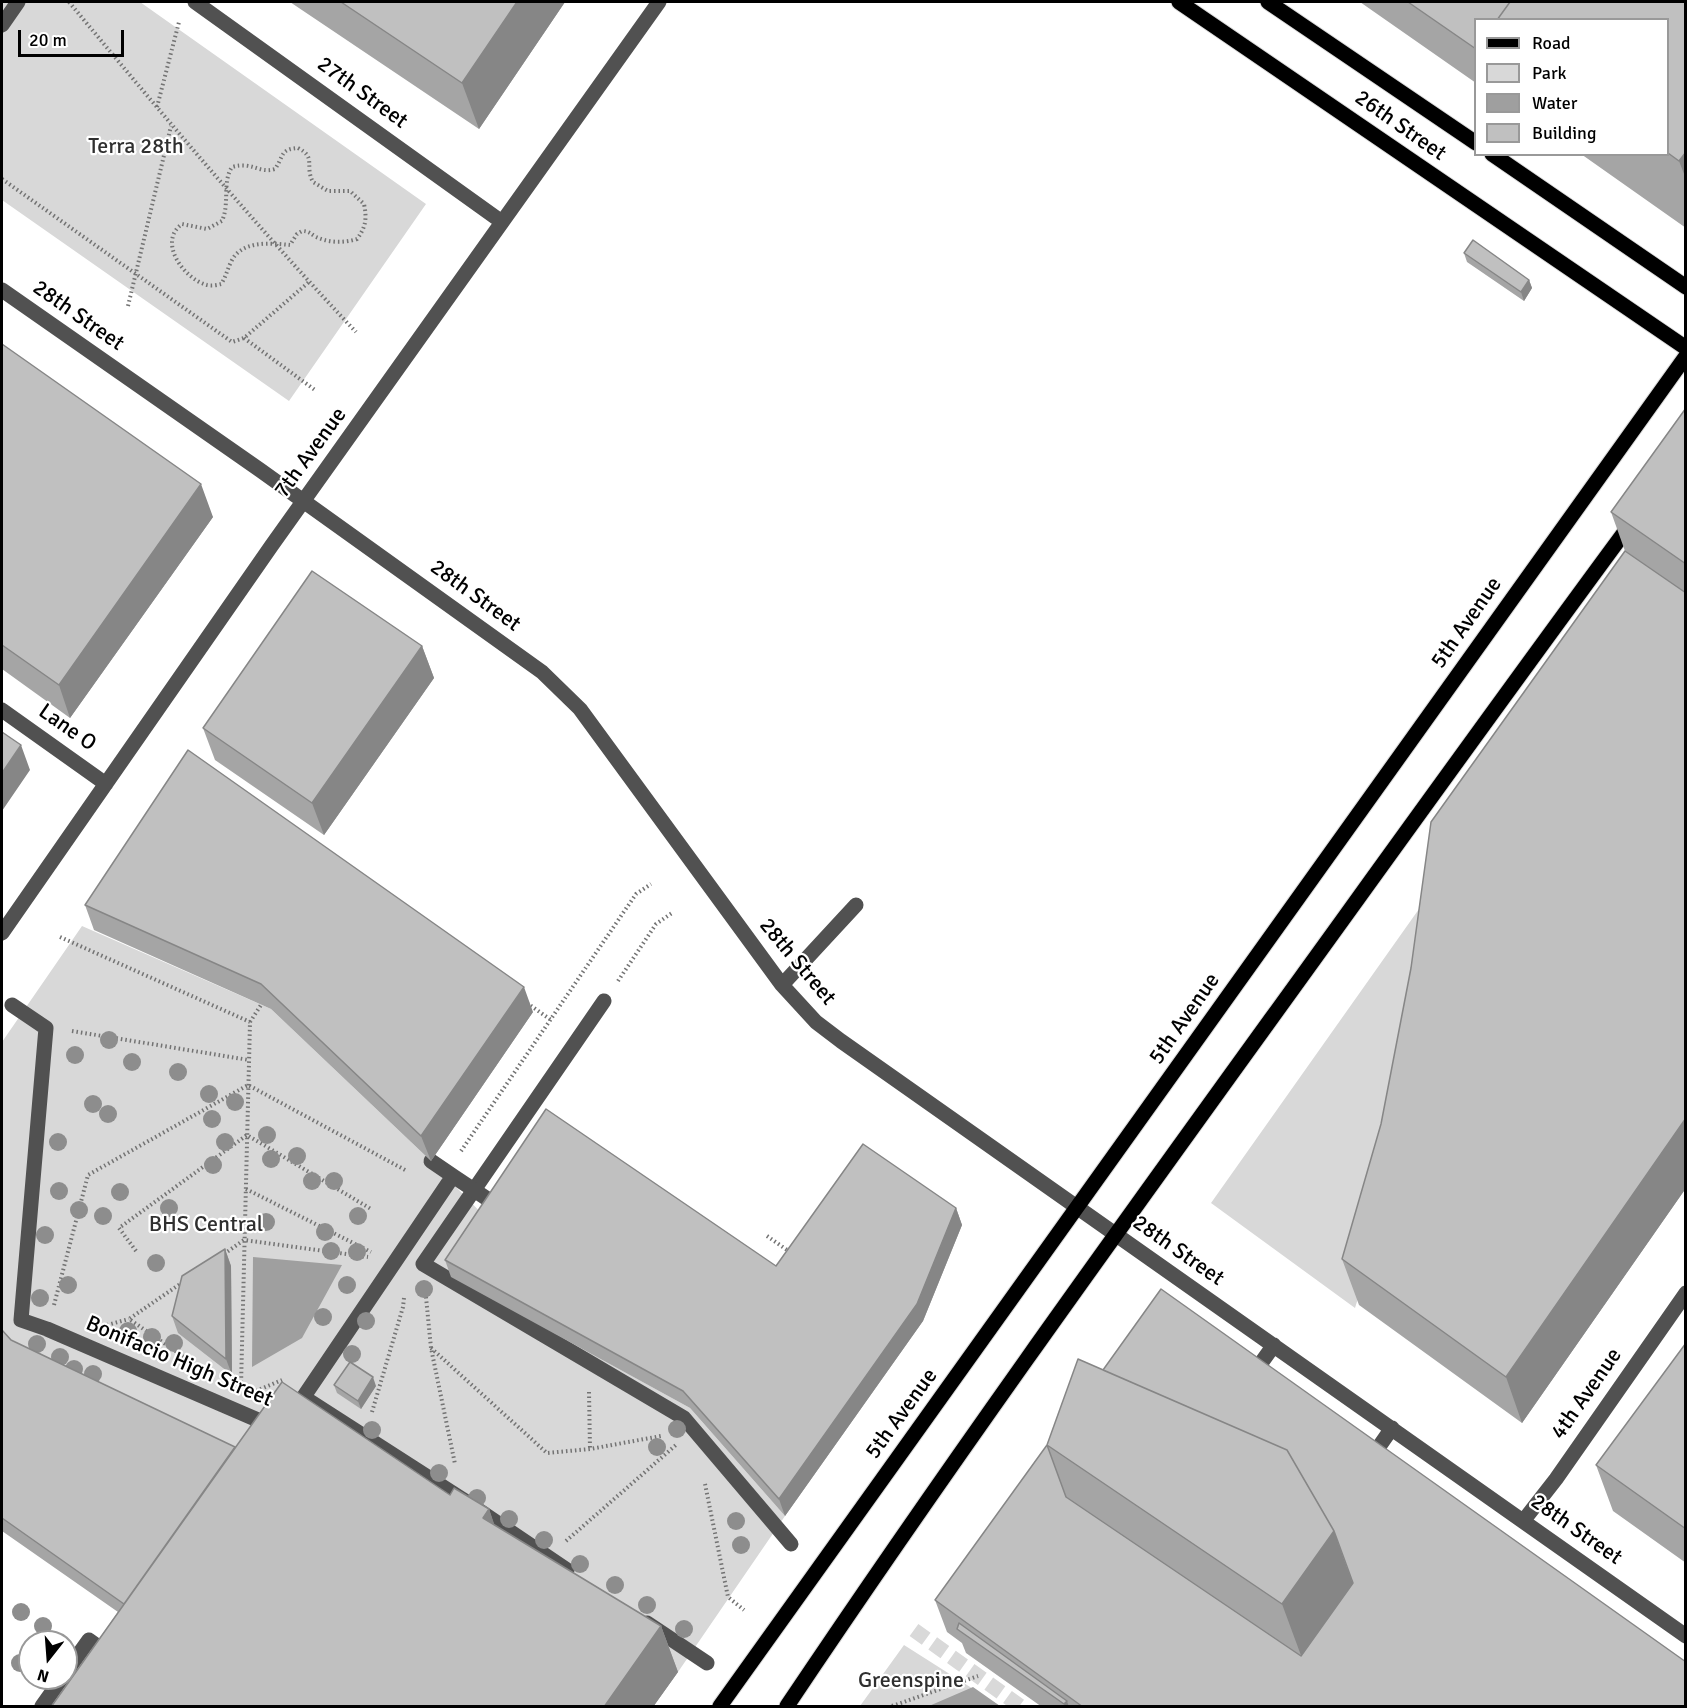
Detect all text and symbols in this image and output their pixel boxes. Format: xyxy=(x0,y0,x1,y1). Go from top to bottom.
scale bar xyxy=(21,18,128,56)
legend xyxy=(1474,18,1669,156)
text: 20 m xyxy=(29,29,67,51)
text: Road xyxy=(1532,32,1571,54)
street label: 27th Street xyxy=(312,51,412,135)
text: Park xyxy=(1532,62,1567,84)
street label: 26th Street xyxy=(1349,85,1451,167)
text: Water xyxy=(1532,92,1577,114)
text: Building xyxy=(1532,122,1596,144)
park label: Terra 28th xyxy=(88,134,184,160)
street label: 28th Street xyxy=(27,275,129,357)
street label: 7th Avenue xyxy=(269,403,353,503)
street label: 28th Street xyxy=(425,554,525,638)
street label: 5th Avenue xyxy=(1426,572,1508,674)
street label: Lane O xyxy=(33,699,101,757)
street label: 28th Street xyxy=(753,913,841,1011)
street label: 5th Avenue xyxy=(1144,968,1226,1070)
street label: 28th Street xyxy=(1127,1210,1229,1292)
park label: BHS Central xyxy=(149,1212,263,1238)
street label: Bonifacio High Street xyxy=(82,1311,276,1413)
street label: 4th Avenue xyxy=(1546,1343,1628,1445)
street label: 5th Avenue xyxy=(860,1364,944,1464)
street label: 28th Street xyxy=(1525,1489,1627,1571)
north arrow xyxy=(18,1630,78,1690)
text: N xyxy=(35,1664,52,1686)
park label: Greenspine xyxy=(858,1668,964,1694)

